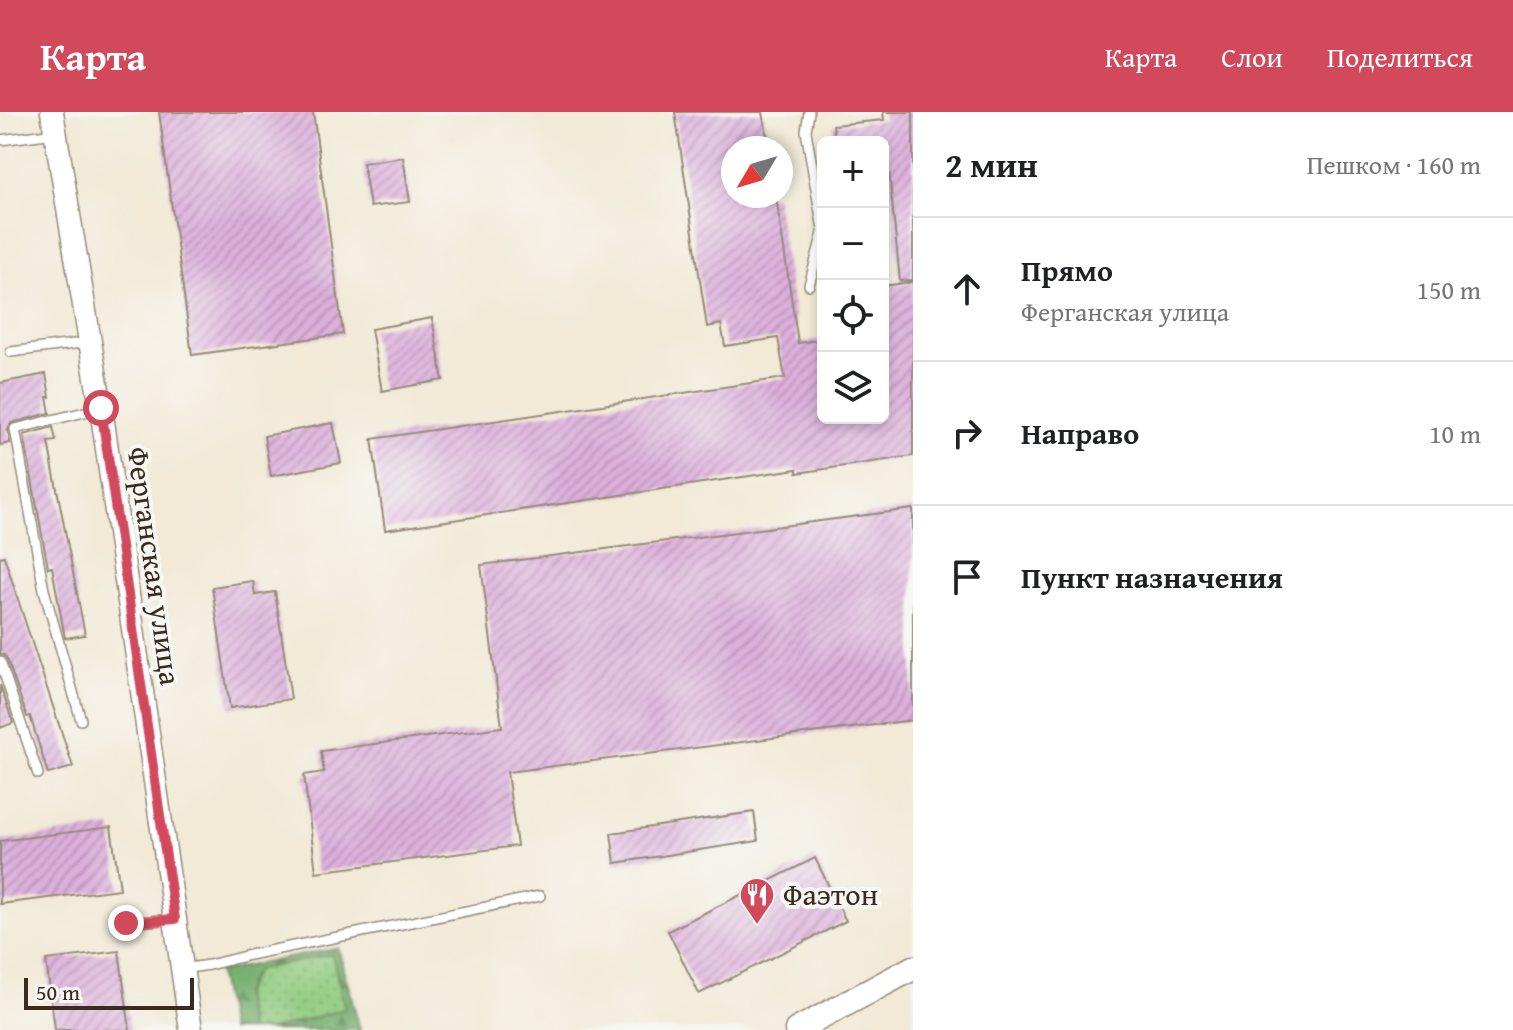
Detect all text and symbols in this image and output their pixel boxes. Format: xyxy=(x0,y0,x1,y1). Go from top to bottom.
text: Карта xyxy=(40,28,146,84)
text: Карта xyxy=(1105,36,1177,77)
text: Слои xyxy=(1221,36,1283,77)
text: Поделиться xyxy=(1327,36,1473,77)
north arrow xyxy=(721,136,793,208)
map controls xyxy=(817,136,889,424)
button: + xyxy=(817,136,889,208)
text: 2 мин xyxy=(945,140,1038,189)
text: Пешком · 160 m xyxy=(1307,145,1481,184)
button: − xyxy=(817,208,889,280)
text: Прямо xyxy=(1021,248,1113,292)
icon: ahead xyxy=(945,267,989,311)
text: 150 m xyxy=(1416,270,1481,309)
button: locate xyxy=(817,280,889,352)
text: Ферганская улица xyxy=(1021,292,1229,331)
button: layers xyxy=(817,352,889,424)
route start xyxy=(83,390,119,426)
icon: right xyxy=(945,411,989,455)
text: Направо xyxy=(1021,411,1139,455)
text: 10 m xyxy=(1429,414,1481,453)
street label: Ферганская улица xyxy=(116,444,194,689)
icon: arrive xyxy=(945,555,989,599)
text: Пункт назначения xyxy=(1021,555,1283,599)
place label: Фаэтон xyxy=(783,872,878,916)
restaurant icon: Фаэтон xyxy=(738,876,776,926)
route end xyxy=(108,905,144,941)
scale bar xyxy=(24,974,194,1010)
text: 50 m xyxy=(36,976,80,1008)

